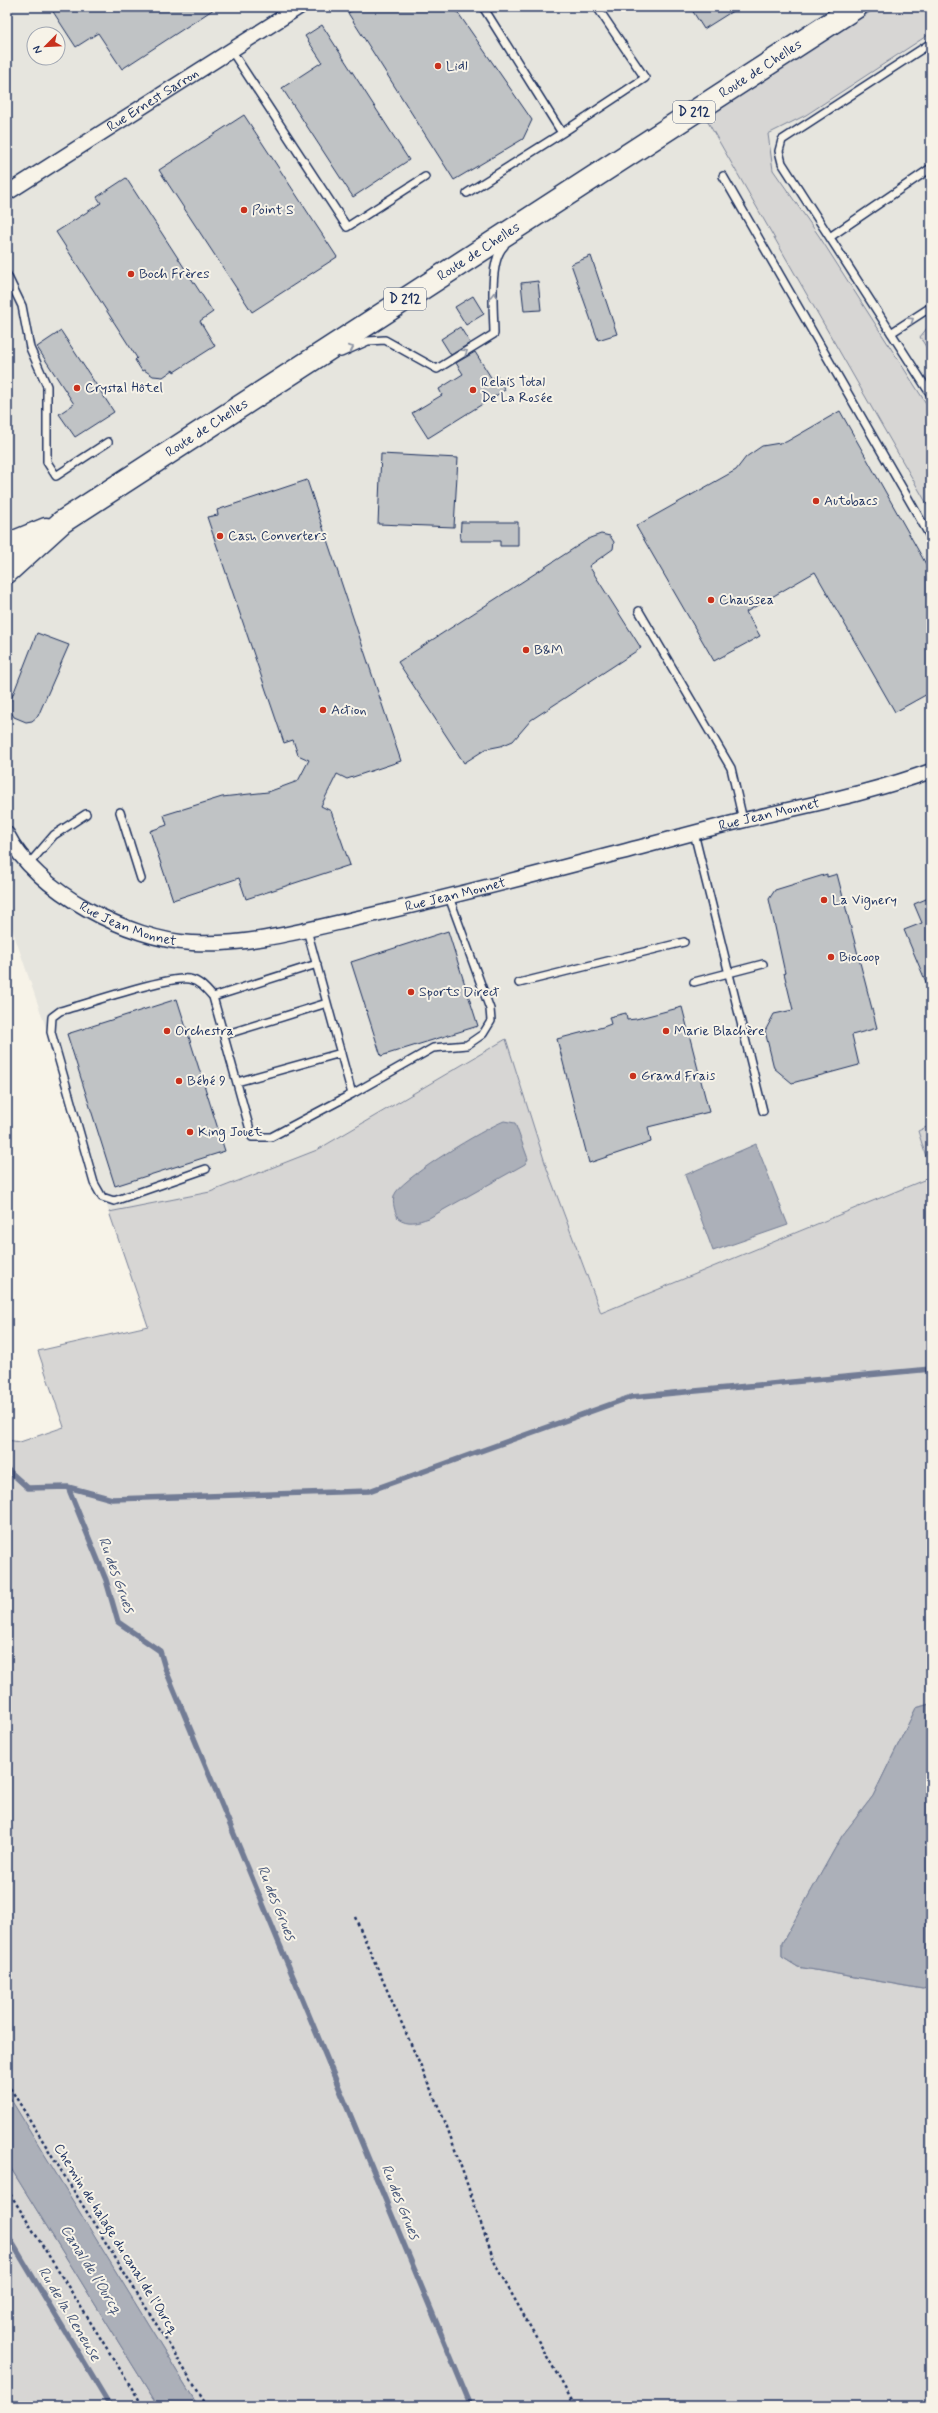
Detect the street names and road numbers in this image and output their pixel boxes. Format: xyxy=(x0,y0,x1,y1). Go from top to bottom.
street label: Route de Chelles xyxy=(716,35,805,102)
street label: Rue Ernest Sarron xyxy=(104,64,202,136)
road number: D 212 xyxy=(673,101,715,123)
street label: Route de Chelles xyxy=(434,218,523,285)
road number: D 212 xyxy=(384,288,426,310)
street label: Route de Chelles xyxy=(162,395,252,461)
street label: Rue Jean Monnet xyxy=(717,794,822,835)
street label: Rue Jean Monnet xyxy=(403,873,508,916)
street label: Rue Jean Monnet xyxy=(76,897,178,950)
street label: Chemin de halage du canal de l'Ourcq xyxy=(48,2140,182,2339)

